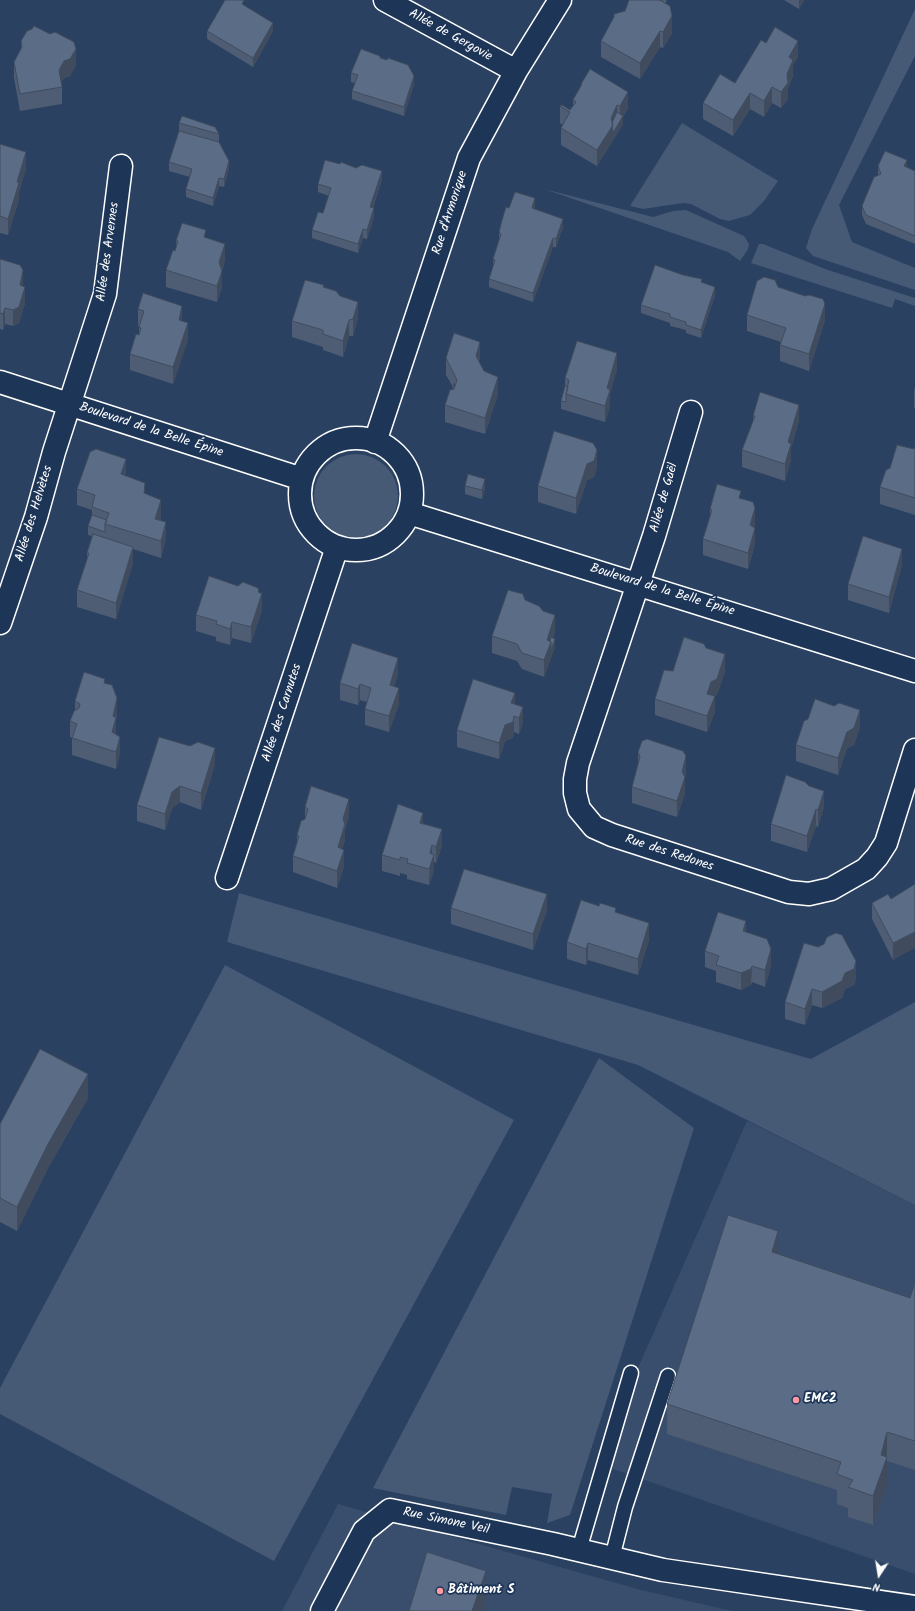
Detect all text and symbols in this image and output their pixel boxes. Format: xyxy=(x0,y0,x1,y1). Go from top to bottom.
street label: Allée de Gergovie xyxy=(405,7,495,65)
street label: Rue d'Armorique xyxy=(430,169,472,257)
street label: Allée des Arvernes xyxy=(94,201,124,303)
street label: Boulevard de la Belle Épine xyxy=(77,400,225,462)
street label: Allée de Gaël xyxy=(648,461,682,535)
street label: Allée des Helvètes xyxy=(13,464,57,564)
street label: Boulevard de la Belle Épine xyxy=(588,562,736,620)
street label: Allée des Carnutes xyxy=(260,662,306,764)
street label: Rue des Redones xyxy=(623,832,715,876)
place label: EMC2 xyxy=(804,1392,837,1408)
marker: EMC2 xyxy=(791,1395,801,1405)
street label: Rue Simone Veil xyxy=(401,1505,491,1539)
north arrow xyxy=(859,1555,899,1595)
text: N xyxy=(871,1577,882,1596)
place label: Bâtiment S xyxy=(448,1583,514,1599)
marker: Bâtiment S xyxy=(435,1586,445,1596)

